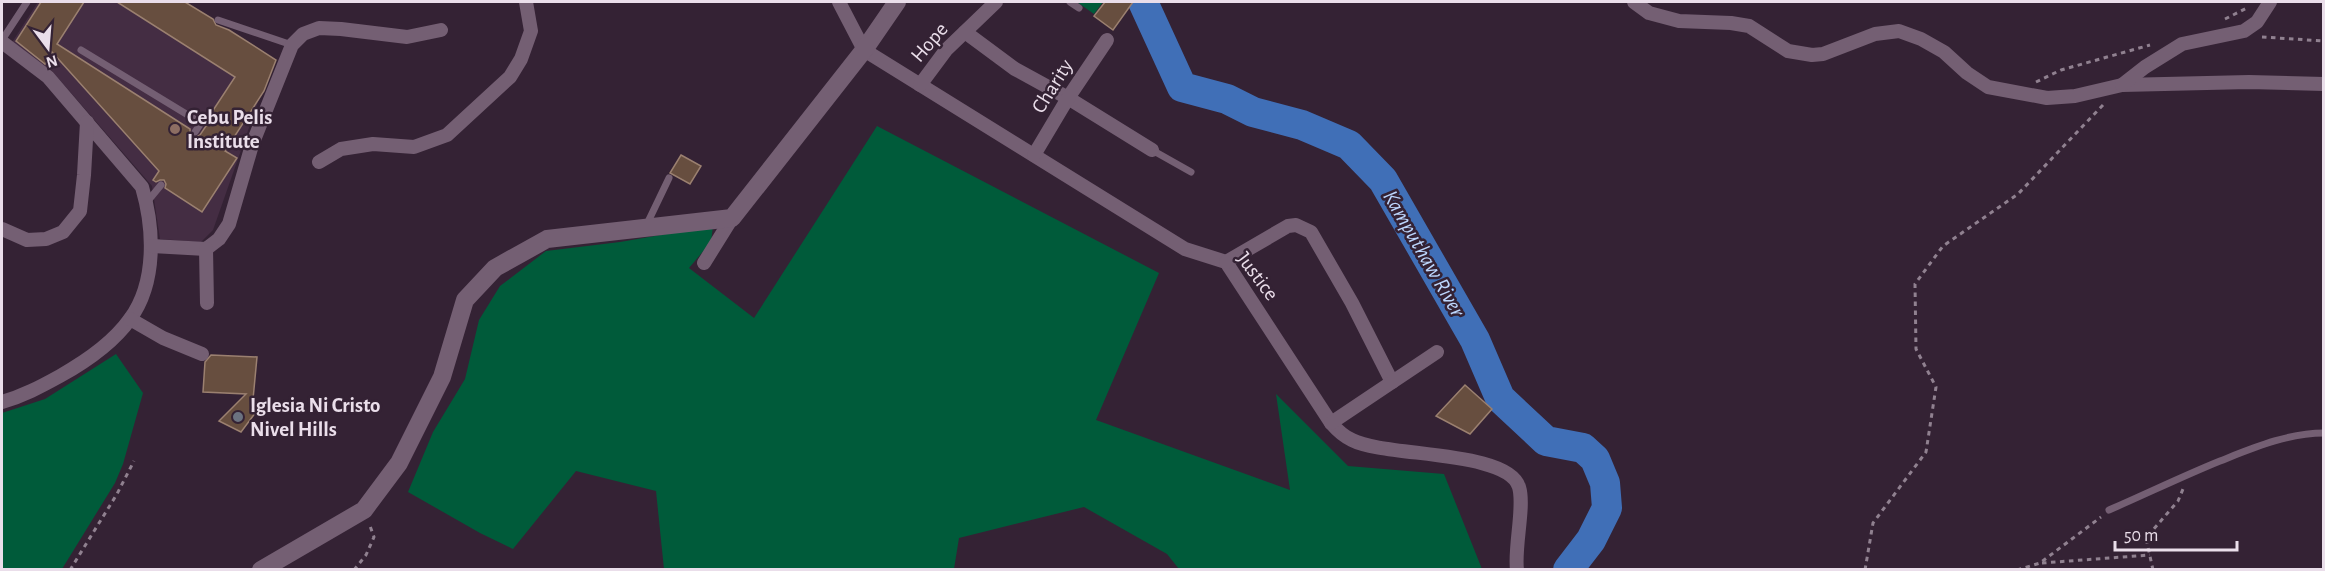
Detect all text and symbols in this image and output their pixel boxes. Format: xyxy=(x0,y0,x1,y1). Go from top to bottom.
north arrow xyxy=(18,18,78,78)
street label: Hope xyxy=(907,19,952,66)
text: N xyxy=(44,52,59,71)
street label: Charity xyxy=(1028,56,1077,117)
place label: Cebu Pelis Institute xyxy=(187,107,272,152)
marker: Cebu Pelis Institute xyxy=(168,122,182,136)
water label: Kamputhaw River xyxy=(1378,187,1470,322)
street label: Justice xyxy=(1233,248,1282,304)
place label: Iglesia Ni Cristo Nivel Hills xyxy=(250,395,380,440)
marker: Iglesia Ni Cristo Nivel Hills xyxy=(231,410,245,424)
scale bar xyxy=(2115,514,2236,552)
text: 50 m xyxy=(2124,527,2158,545)

